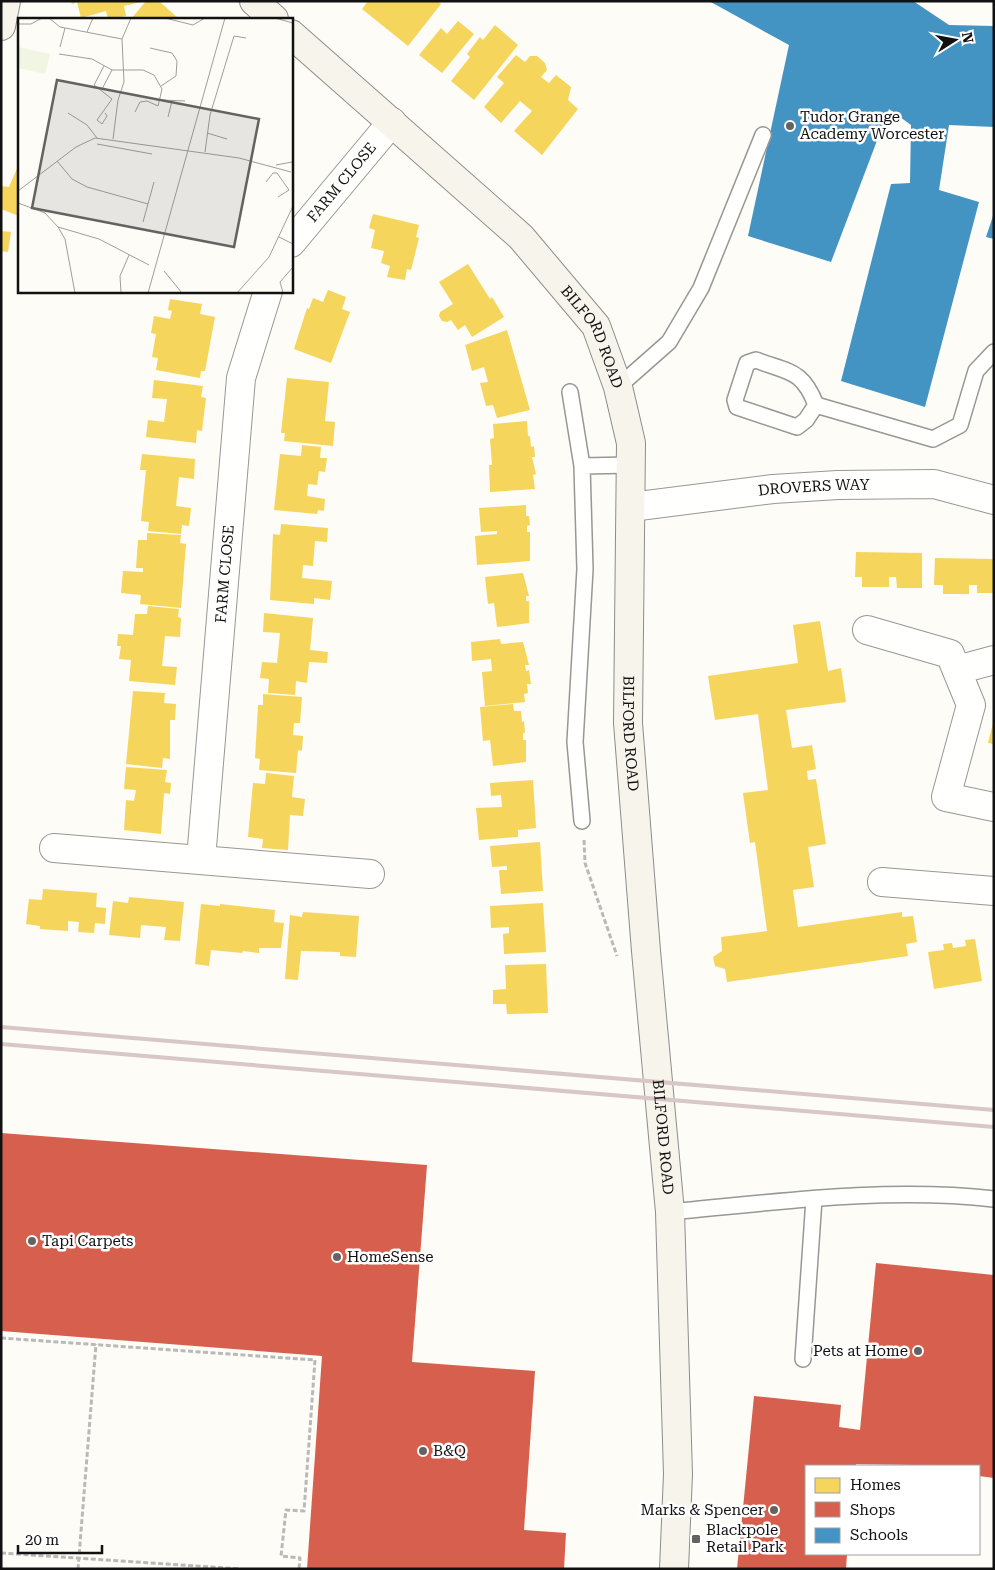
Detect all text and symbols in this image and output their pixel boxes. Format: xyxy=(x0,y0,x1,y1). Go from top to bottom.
north arrow xyxy=(930,15,980,65)
inset map xyxy=(18,18,292,292)
text: N xyxy=(959,31,977,45)
place label: Tudor Grange Academy Worcester xyxy=(800,108,944,143)
marker: Tudor Grange Academy Worcester xyxy=(784,120,796,132)
street label: FARM CLOSE xyxy=(303,139,380,226)
street label: BILFORD ROAD xyxy=(557,282,627,391)
street label: DROVERS WAY xyxy=(757,476,871,500)
street label: FARM CLOSE xyxy=(212,524,238,624)
street label: BILFORD ROAD xyxy=(619,676,642,792)
street label: BILFORD ROAD xyxy=(649,1079,677,1195)
place label: Tapi Carpets xyxy=(42,1232,133,1250)
marker: Tapi Carpets xyxy=(26,1235,38,1247)
place label: HomeSense xyxy=(347,1248,433,1266)
marker: HomeSense xyxy=(331,1251,343,1263)
place label: Pets at Home xyxy=(813,1342,908,1360)
marker: Pets at Home xyxy=(912,1345,924,1357)
place label: B&Q xyxy=(433,1442,466,1460)
marker: B&Q xyxy=(417,1445,429,1457)
legend xyxy=(805,1465,980,1555)
text: Homes xyxy=(850,1476,901,1494)
place label: Marks & Spencer xyxy=(640,1501,764,1519)
text: Shops xyxy=(850,1501,895,1519)
marker: Marks & Spencer xyxy=(768,1504,780,1516)
place label: Blackpole Retail Park xyxy=(706,1521,785,1556)
scale bar xyxy=(18,1522,101,1554)
text: Schools xyxy=(850,1526,908,1544)
text: 20 m xyxy=(25,1531,60,1549)
marker: Blackpole Retail Park xyxy=(690,1533,702,1545)

